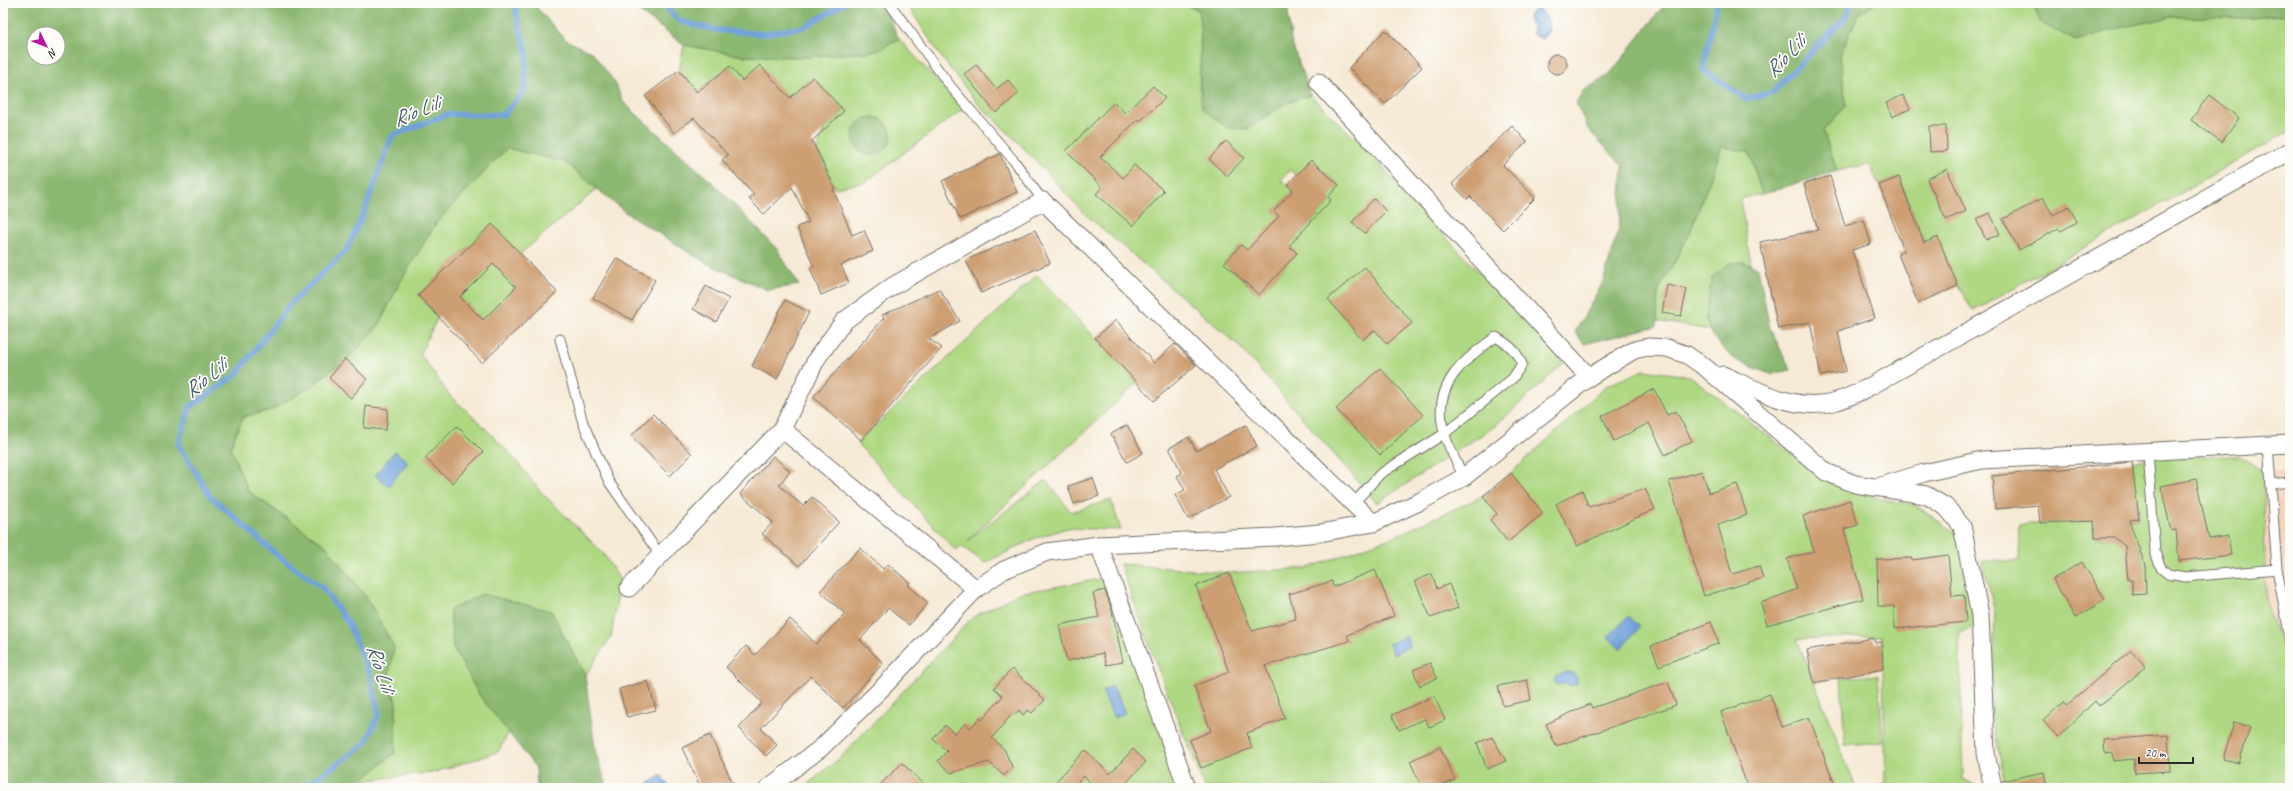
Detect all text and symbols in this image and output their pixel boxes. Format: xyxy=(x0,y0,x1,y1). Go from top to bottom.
north arrow xyxy=(26,26,66,66)
water label: Río Lili xyxy=(1759,26,1815,82)
text: N xyxy=(44,46,61,62)
water label: Río Lili xyxy=(389,88,448,132)
water label: Río Lili xyxy=(178,350,236,403)
water label: Río Lili xyxy=(361,641,402,700)
scale bar xyxy=(2139,739,2193,765)
text: 20 m xyxy=(2145,745,2167,761)

